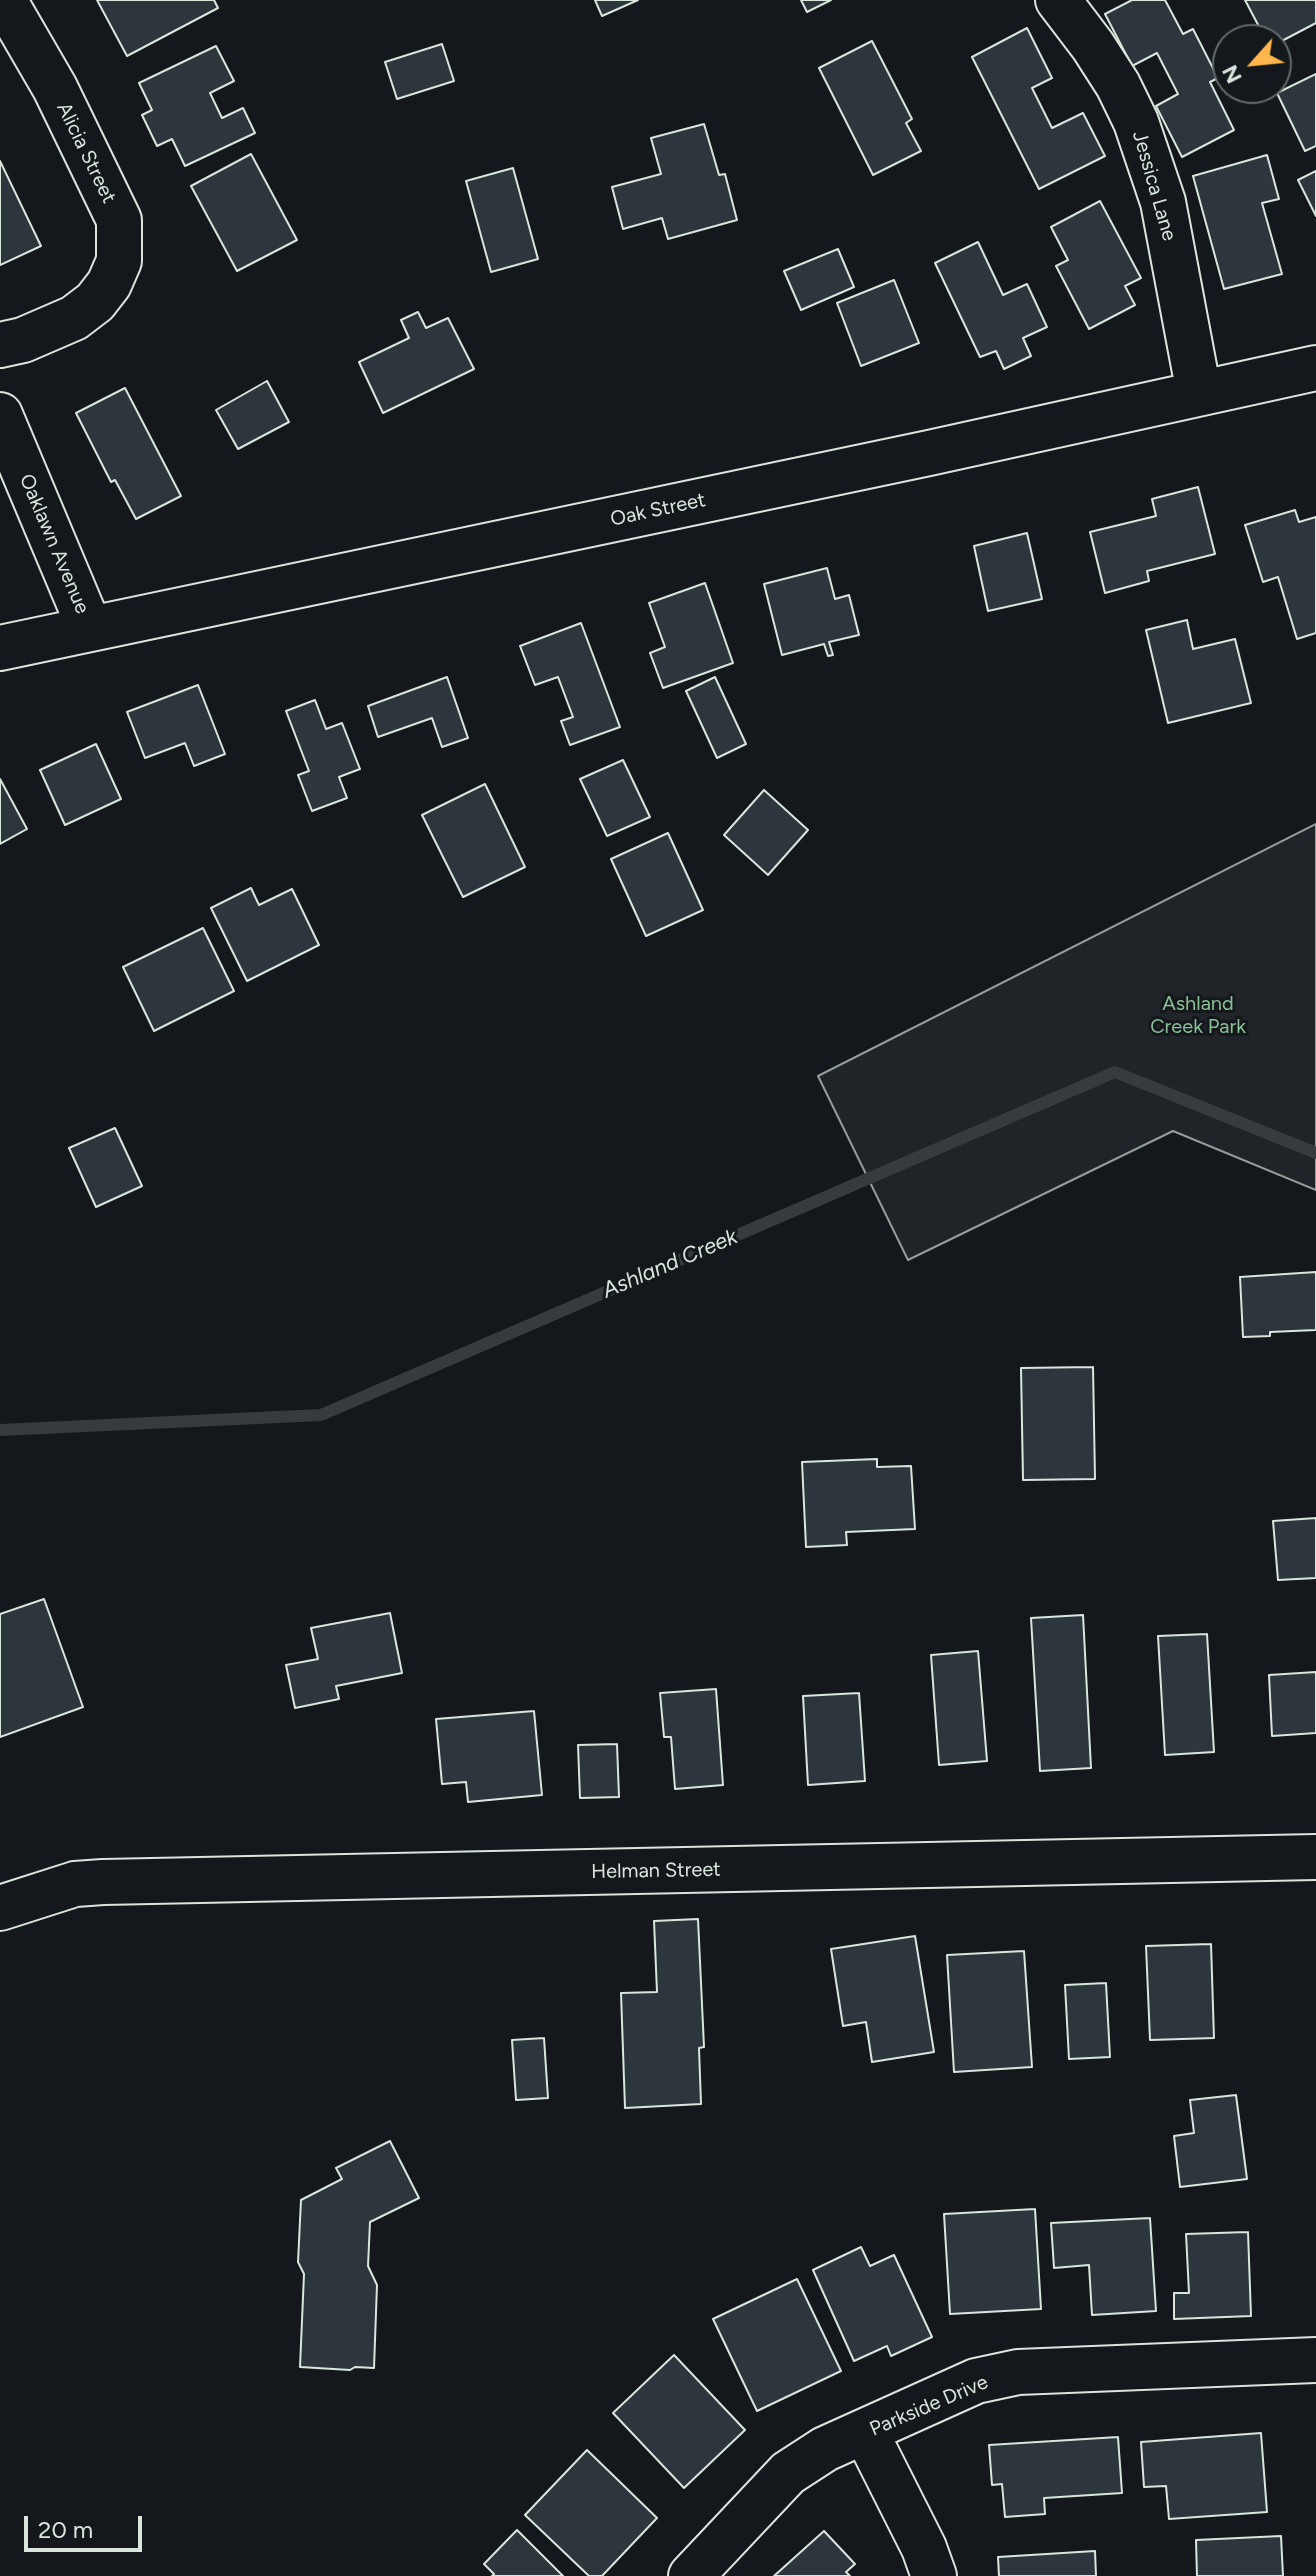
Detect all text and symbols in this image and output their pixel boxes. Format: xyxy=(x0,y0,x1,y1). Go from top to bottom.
north arrow xyxy=(1212,24,1292,104)
text: N xyxy=(1216,61,1248,88)
street label: Alicia Street xyxy=(51,99,121,207)
street label: Jessica Lane xyxy=(1127,128,1181,244)
street label: Oaklawn Avenue xyxy=(14,471,94,617)
street label: Oak Street xyxy=(608,488,708,532)
park label: Ashland Creek Park xyxy=(1150,992,1246,1039)
water label: Ashland Creek xyxy=(598,1224,742,1304)
street label: Helman Street xyxy=(591,1858,721,1884)
street label: Parkside Drive xyxy=(866,2370,992,2442)
scale bar xyxy=(28,2500,146,2550)
text: 20 m xyxy=(38,2515,93,2544)

